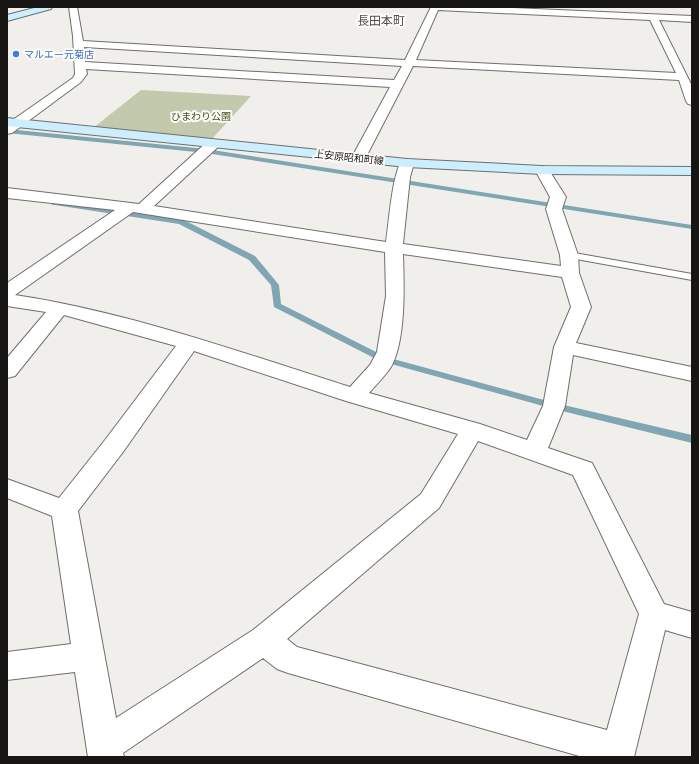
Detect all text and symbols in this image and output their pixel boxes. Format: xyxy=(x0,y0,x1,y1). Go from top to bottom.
district label: 長田本町 xyxy=(357,14,405,29)
marker: マルエー元菊店 xyxy=(11,49,21,59)
place label: マルエー元菊店 xyxy=(24,49,94,61)
park label: ひまわり公園 xyxy=(171,111,231,123)
street label: 上安原昭和町線 xyxy=(313,148,384,168)

